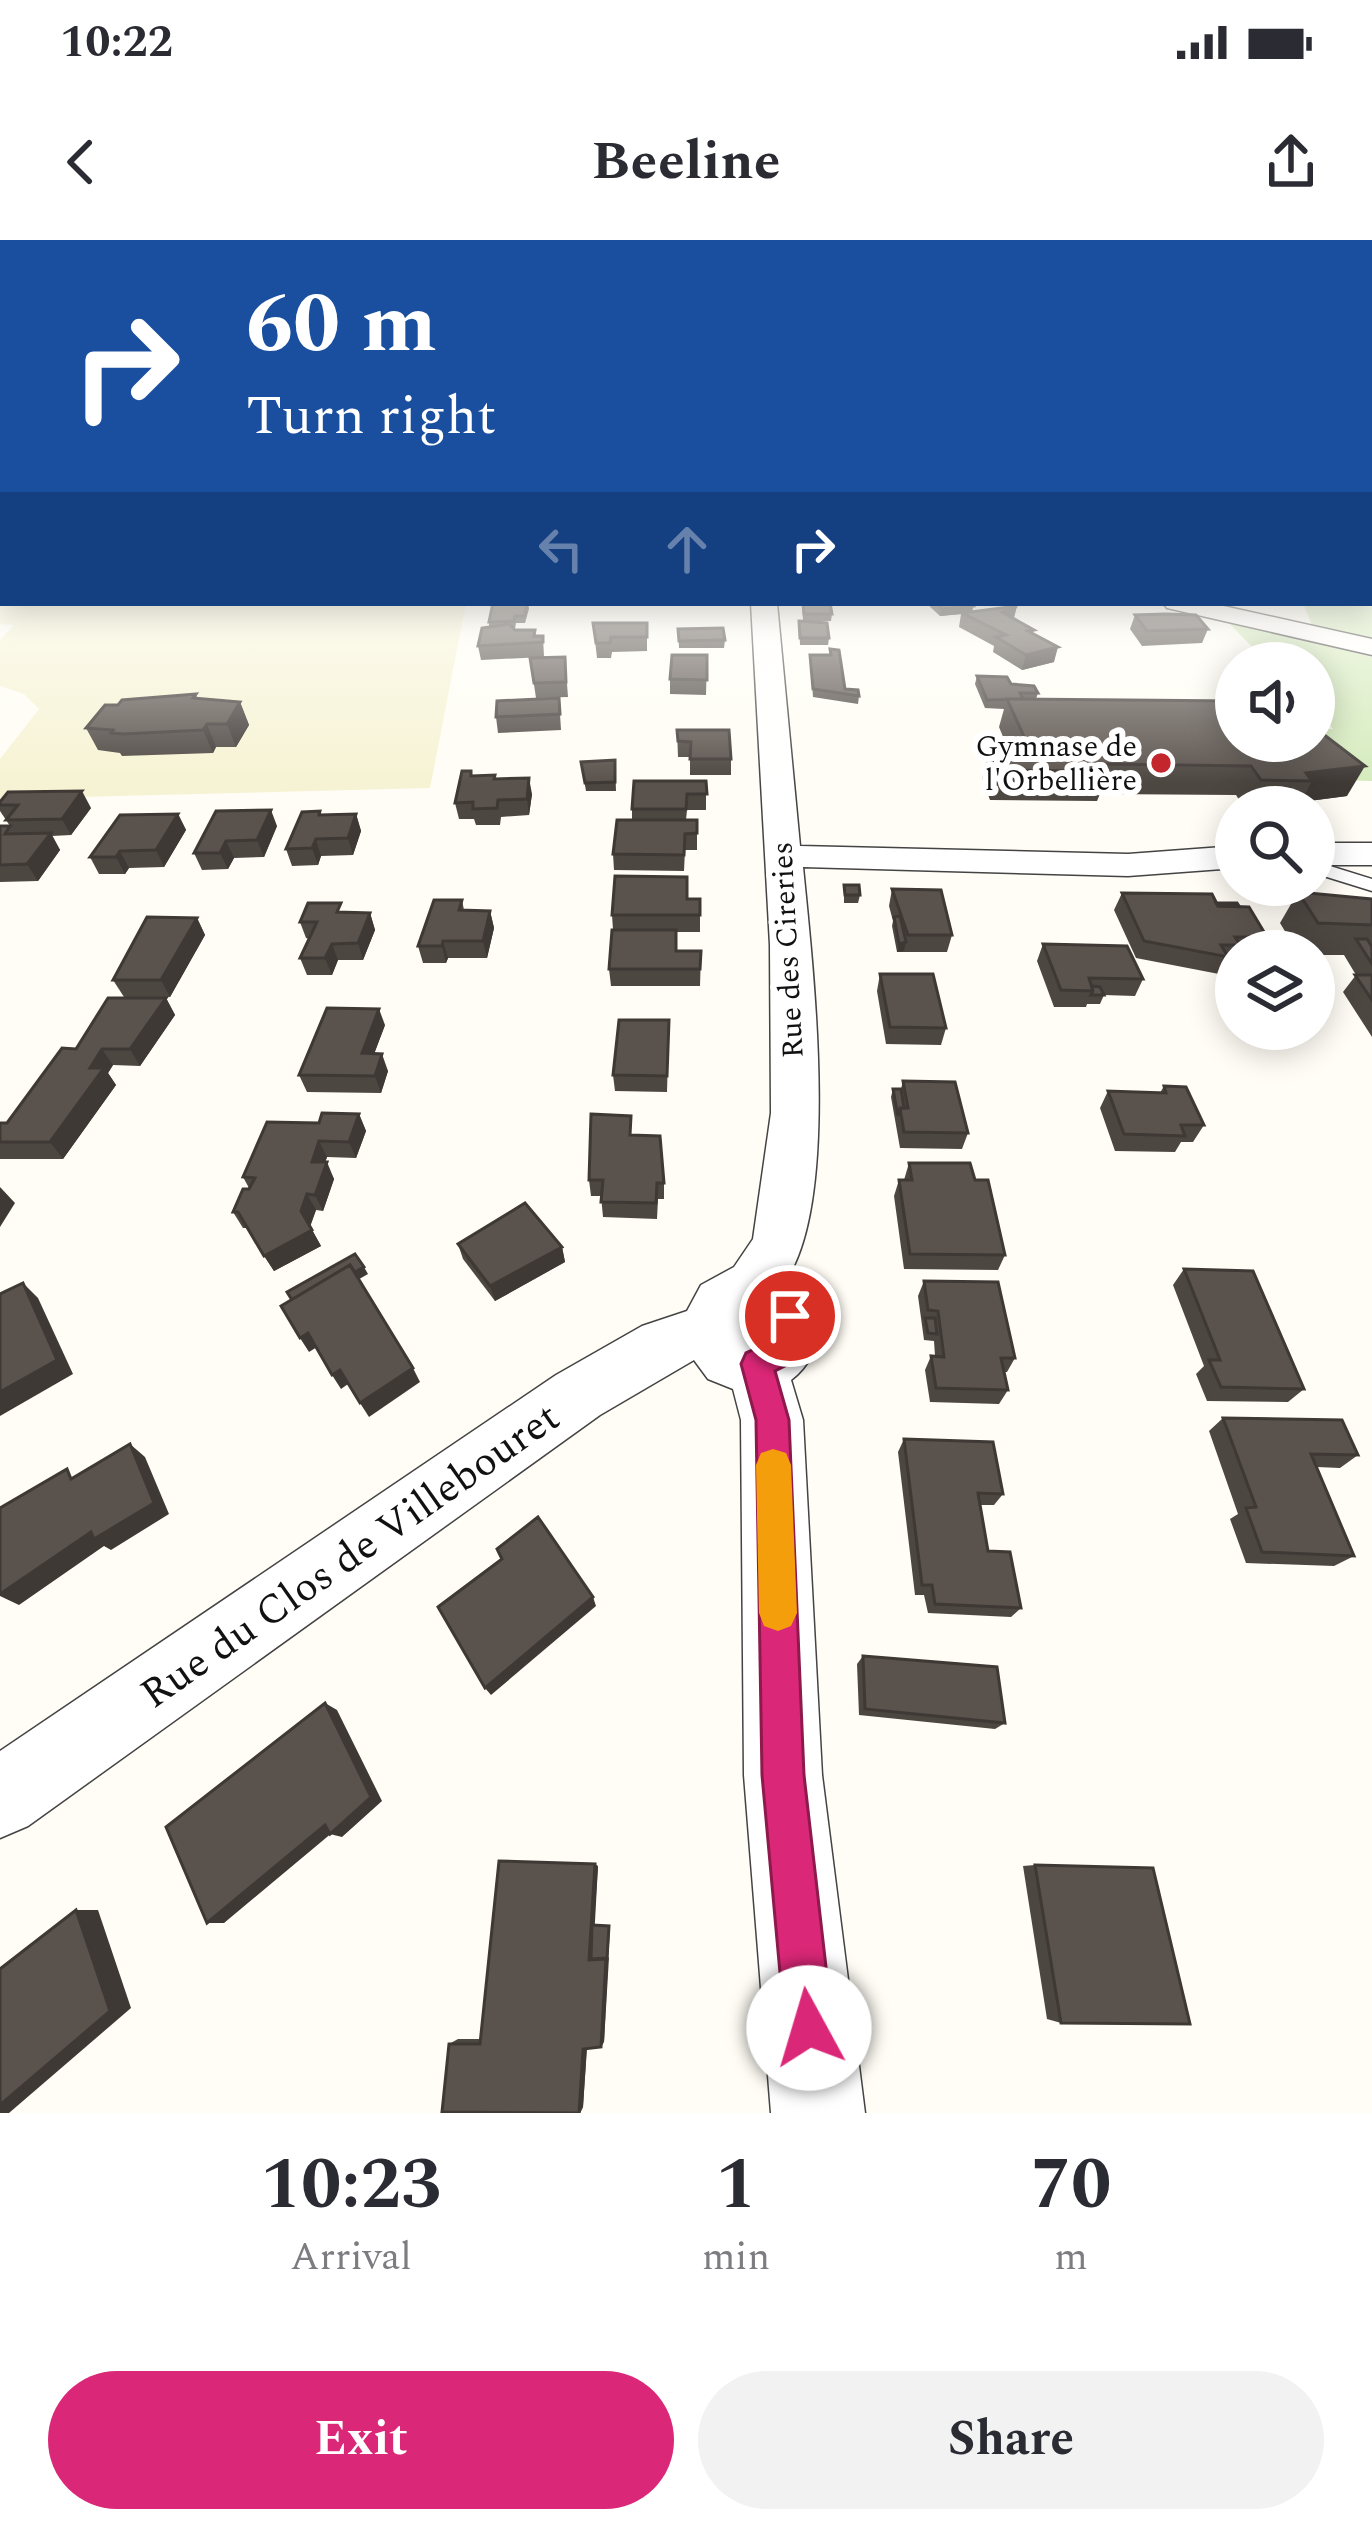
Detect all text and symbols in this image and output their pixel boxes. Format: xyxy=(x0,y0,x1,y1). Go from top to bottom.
text: 10:22 xyxy=(60,8,173,77)
text: Beeline xyxy=(592,121,780,203)
icon: back xyxy=(48,129,114,195)
icon: share xyxy=(1258,129,1324,195)
text: 60 m xyxy=(246,261,437,389)
icon: right xyxy=(48,288,204,444)
text: Turn right xyxy=(246,376,496,458)
icon: left xyxy=(528,516,594,582)
icon: ahead xyxy=(654,516,720,582)
icon: right xyxy=(780,516,846,582)
map controls xyxy=(1215,642,1335,1050)
button: sound xyxy=(1215,642,1335,762)
place label: Gymnase de l'Orbellière xyxy=(976,724,1137,804)
marker: Gymnase de l'Orbellière xyxy=(1148,750,1174,776)
button: search xyxy=(1215,786,1335,906)
street label: Rue des Cireries xyxy=(759,840,817,1059)
button: layers xyxy=(1215,930,1335,1050)
pin xyxy=(739,1265,841,1367)
icon: arrive xyxy=(757,1283,823,1349)
street label: Rue du Clos de Villebouret xyxy=(128,1387,573,1725)
position arrow xyxy=(746,1965,872,2091)
text: 10:23 xyxy=(261,2131,441,2240)
text: 1 xyxy=(716,2131,756,2240)
text: 70 xyxy=(1031,2131,1111,2240)
text: Arrival xyxy=(290,2228,412,2287)
text: min xyxy=(702,2228,770,2287)
text: m xyxy=(1054,2228,1088,2287)
button: Exit xyxy=(48,2371,674,2509)
button: Share xyxy=(698,2371,1324,2509)

